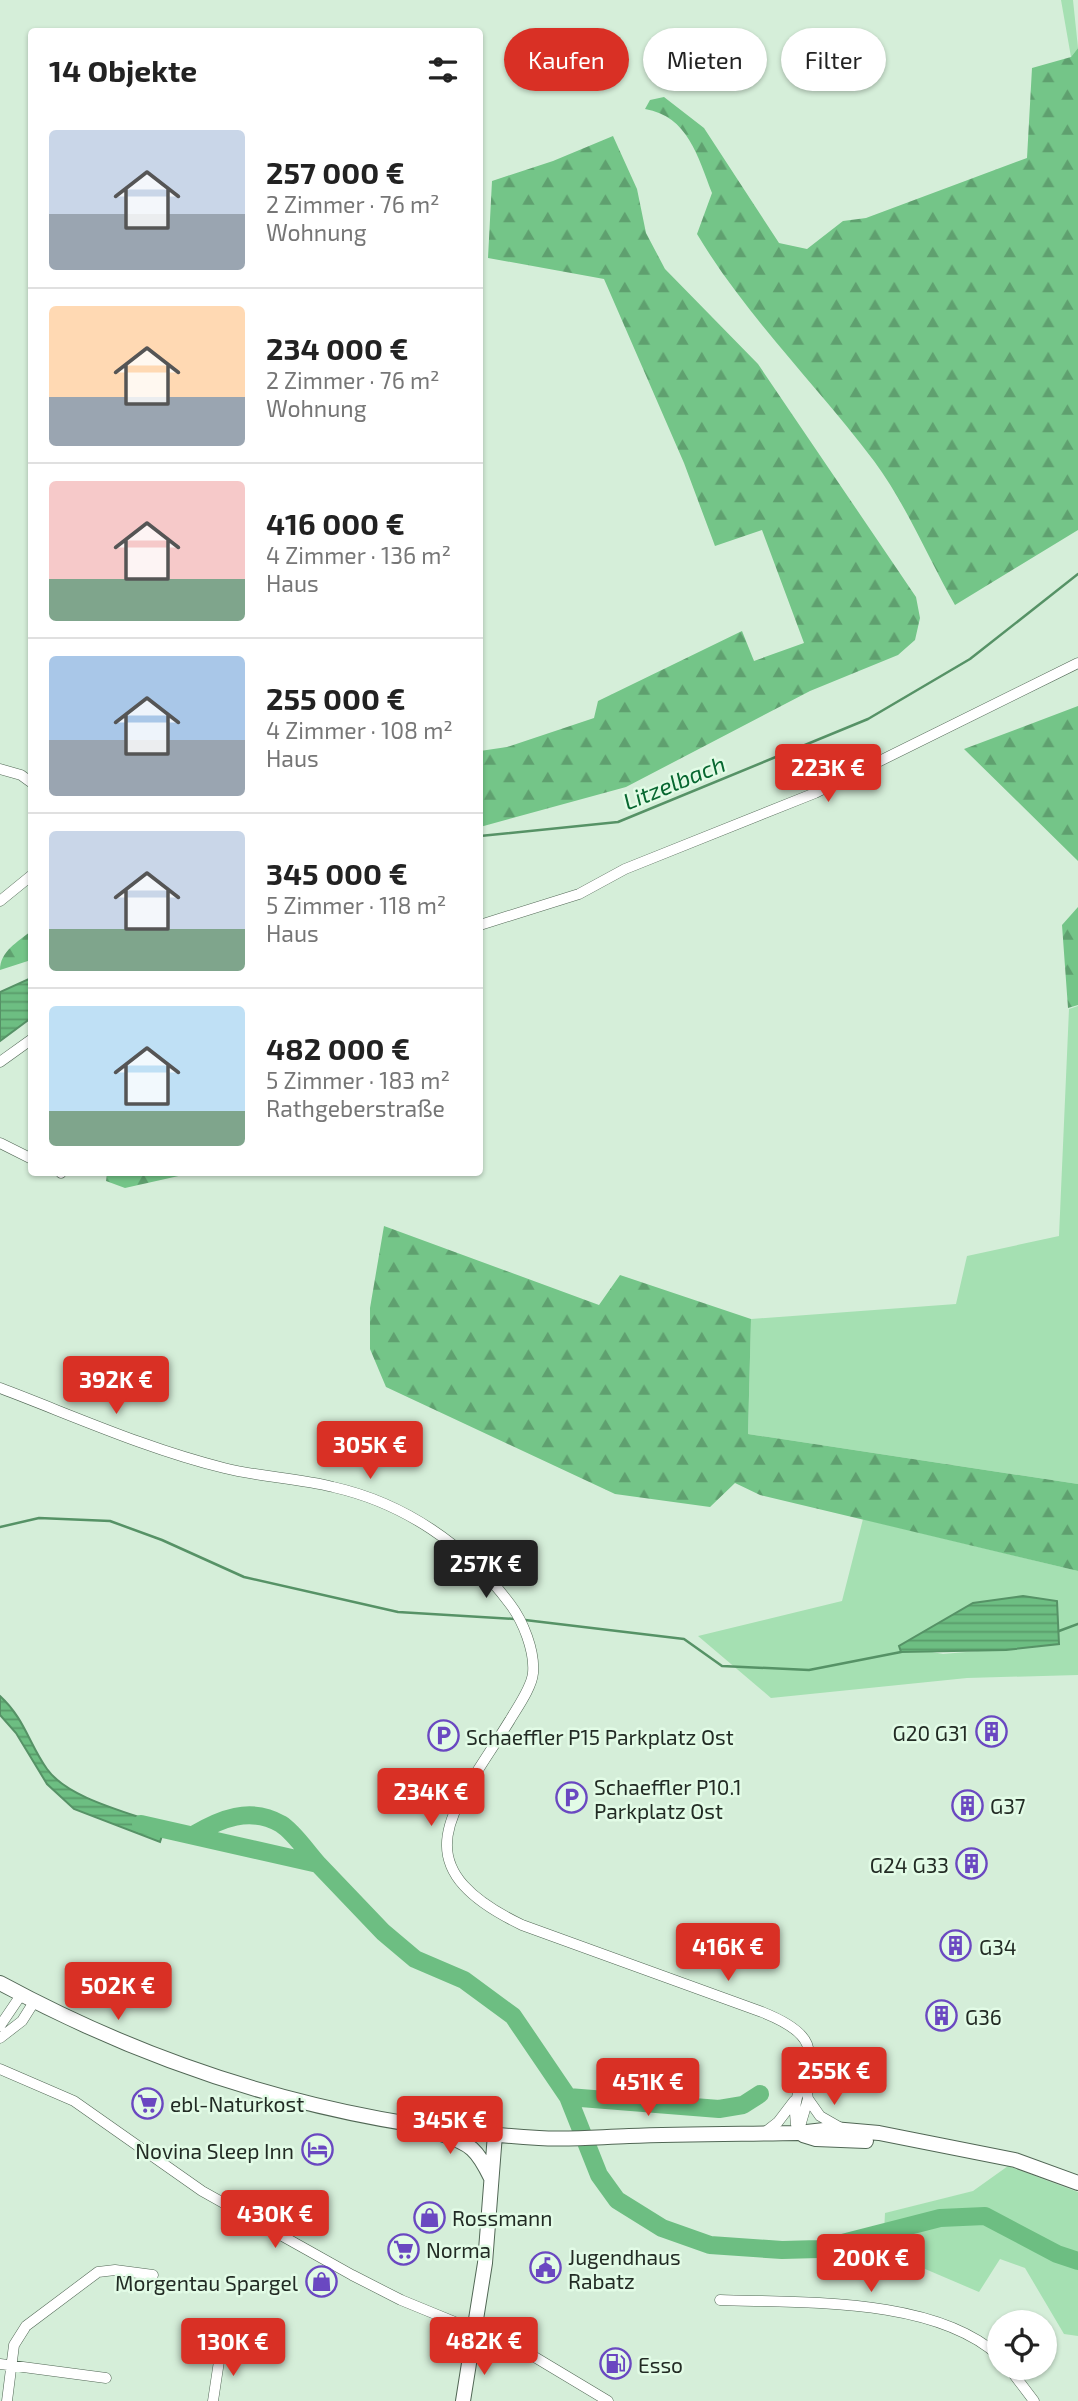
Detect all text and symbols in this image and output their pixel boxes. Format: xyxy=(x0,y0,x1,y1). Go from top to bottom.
chip: Kaufen xyxy=(504,28,629,91)
chip: Mieten xyxy=(643,28,767,91)
chip: Filter xyxy=(781,28,886,91)
icon: filters xyxy=(424,51,462,89)
text: 14 Objekte xyxy=(49,52,197,88)
text: 257 000 € xyxy=(266,154,405,190)
icon: home xyxy=(105,158,189,242)
text: 2 Zimmer · 76 m² xyxy=(266,190,440,218)
text: Wohnung xyxy=(266,218,367,246)
text: 234 000 € xyxy=(266,330,409,366)
icon: home xyxy=(105,334,189,418)
text: 2 Zimmer · 76 m² xyxy=(266,366,440,394)
text: Wohnung xyxy=(266,394,367,422)
text: 416 000 € xyxy=(266,505,405,541)
icon: home xyxy=(105,509,189,593)
text: 4 Zimmer · 136 m² xyxy=(266,541,451,569)
text: Haus xyxy=(266,569,319,597)
text: 255 000 € xyxy=(266,680,406,716)
icon: home xyxy=(105,684,189,768)
text: 4 Zimmer · 108 m² xyxy=(266,716,453,744)
text: Haus xyxy=(266,744,319,772)
pin: 223K € xyxy=(771,744,885,804)
water label: Litzelbach xyxy=(619,749,729,815)
text: 223K € xyxy=(791,753,865,781)
text: 345 000 € xyxy=(266,855,408,891)
icon: home xyxy=(105,859,189,943)
text: 5 Zimmer · 118 m² xyxy=(266,891,446,919)
text: Haus xyxy=(266,919,319,947)
text: 482 000 € xyxy=(266,1030,410,1066)
icon: home xyxy=(105,1034,189,1118)
text: 5 Zimmer · 183 m² xyxy=(266,1066,450,1094)
text: Rathgeberstraße xyxy=(266,1094,445,1122)
pin: 392K € xyxy=(59,1356,173,1416)
text: 392K € xyxy=(79,1365,153,1393)
pin: 305K € xyxy=(313,1422,427,1481)
text: 305K € xyxy=(333,1430,407,1458)
pin: 257K € xyxy=(429,1540,543,1600)
text: 257K € xyxy=(450,1549,522,1577)
building icon: G20 G31 xyxy=(974,1715,1008,1749)
parking icon: Schaeffler P15 Parkplatz Ost xyxy=(426,1719,460,1753)
place label: G20 G31 xyxy=(892,1720,968,1745)
place label: Schaeffler P15 Parkplatz Ost xyxy=(466,1724,734,1749)
pin: 234K € xyxy=(374,1769,488,1828)
place label: Schaeffler P10.1 Parkplatz Ost xyxy=(594,1774,742,1823)
text: 234K € xyxy=(393,1777,469,1805)
parking icon: Schaeffler P10.1 Parkplatz Ost xyxy=(554,1781,588,1815)
building icon: G37 xyxy=(950,1788,984,1822)
place label: G37 xyxy=(990,1793,1026,1818)
building icon: G24 G33 xyxy=(955,1847,989,1881)
place label: G24 G33 xyxy=(870,1852,949,1877)
pin: 416K € xyxy=(671,1924,785,1983)
building icon: G34 xyxy=(939,1929,973,1963)
text: 416K € xyxy=(692,1932,764,1960)
place label: G34 xyxy=(979,1934,1017,1959)
pin: 502K € xyxy=(61,1962,175,2022)
text: 502K € xyxy=(81,1971,155,1999)
building icon: G36 xyxy=(925,1999,959,2033)
place label: G36 xyxy=(965,2004,1002,2029)
pin: 255K € xyxy=(777,2048,891,2107)
text: 255K € xyxy=(798,2056,870,2084)
pin: 451K € xyxy=(591,2058,705,2118)
text: 451K € xyxy=(612,2067,684,2095)
supermarket icon: ebl-Naturkost xyxy=(130,2086,164,2120)
place label: ebl-Naturkost xyxy=(170,2091,304,2116)
pin: 345K € xyxy=(393,2096,507,2156)
text: 345K € xyxy=(413,2105,487,2133)
hotel icon: Novina Sleep Inn xyxy=(300,2133,334,2167)
place label: Novina Sleep Inn xyxy=(135,2138,294,2163)
pin: 430K € xyxy=(218,2190,332,2250)
text: 430K € xyxy=(237,2199,313,2227)
shop icon: Rossmann xyxy=(412,2200,446,2234)
place label: Rossmann xyxy=(452,2205,552,2230)
supermarket icon: Norma xyxy=(386,2232,420,2266)
pin: 200K € xyxy=(814,2234,928,2294)
place label: Norma xyxy=(426,2237,491,2262)
text: 200K € xyxy=(833,2243,909,2271)
place label: Jugendhaus Rabatz xyxy=(568,2244,681,2293)
public building icon: Jugendhaus Rabatz xyxy=(528,2251,562,2285)
shop icon: Morgentau Spargel xyxy=(304,2265,338,2299)
place label: Morgentau Spargel xyxy=(115,2270,299,2295)
map controls xyxy=(987,2310,1057,2380)
button: locate xyxy=(987,2310,1057,2380)
pin: 130K € xyxy=(176,2318,290,2378)
pin: 482K € xyxy=(427,2318,541,2377)
text: 482K € xyxy=(446,2326,522,2354)
text: 130K € xyxy=(197,2327,269,2355)
fuel station icon: Esso xyxy=(598,2347,632,2381)
place label: Esso xyxy=(638,2352,683,2377)

